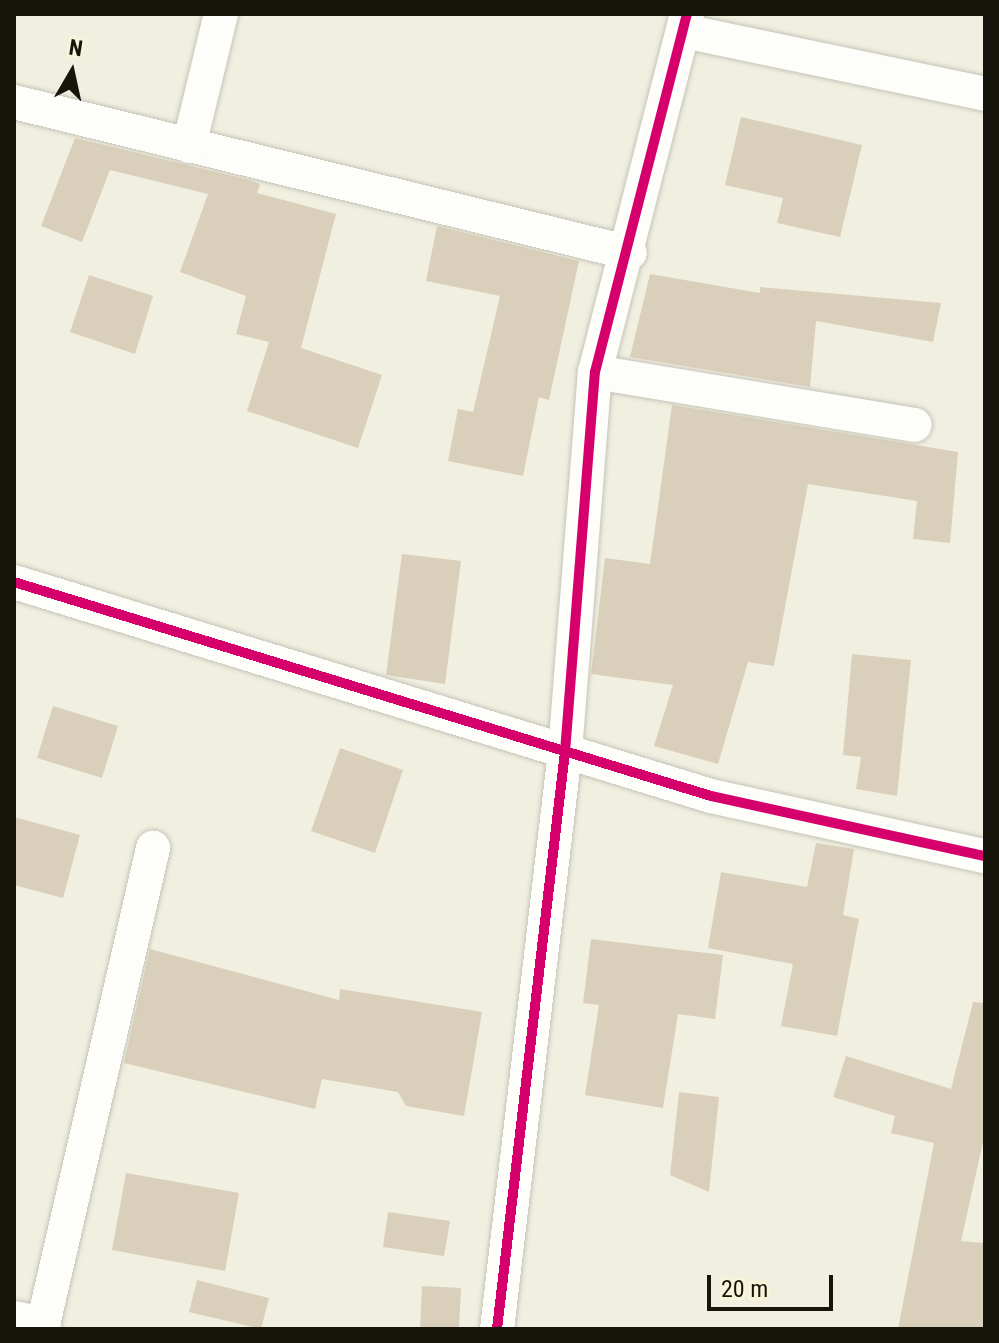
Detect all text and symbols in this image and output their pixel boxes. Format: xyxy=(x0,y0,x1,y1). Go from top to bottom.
north arrow xyxy=(32,32,112,112)
text: N xyxy=(67,34,84,61)
scale bar xyxy=(711,1259,837,1309)
text: 20 m xyxy=(721,1275,768,1303)

